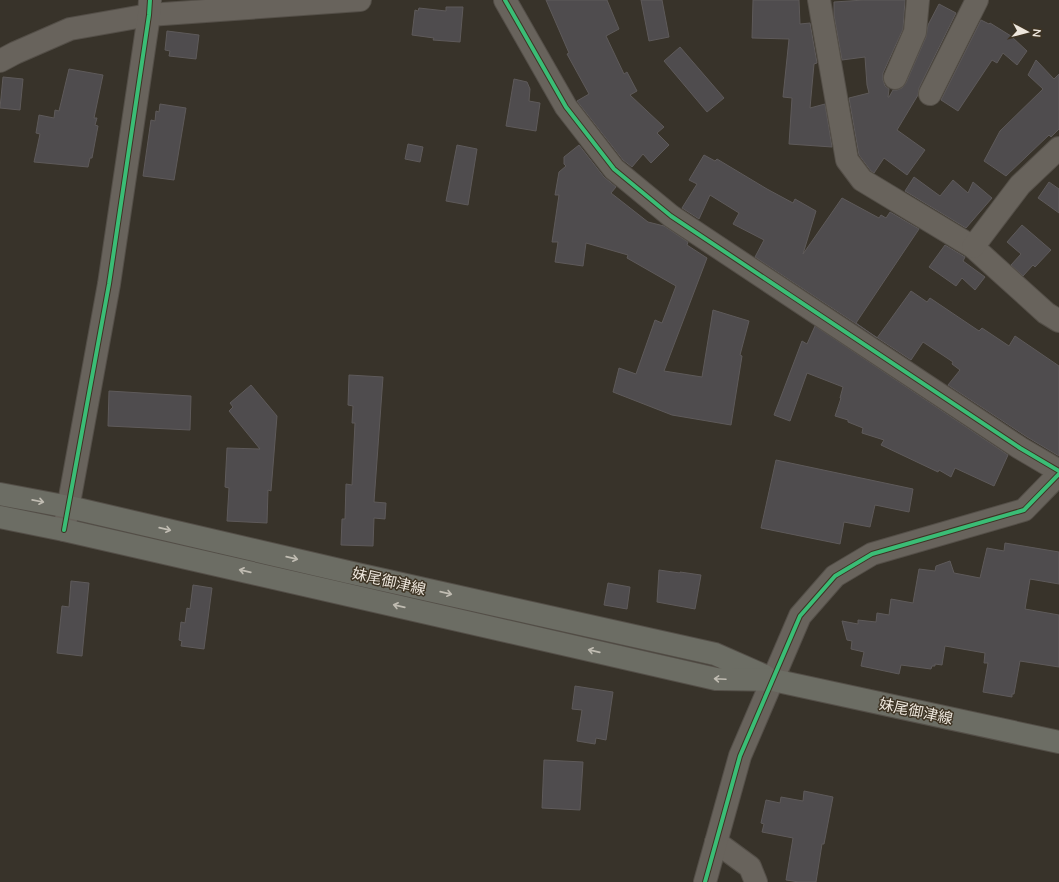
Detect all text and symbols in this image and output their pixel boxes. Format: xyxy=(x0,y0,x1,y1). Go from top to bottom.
north arrow xyxy=(1007,12,1047,52)
text: N xyxy=(1029,28,1044,38)
one-way arrow xyxy=(31,497,44,505)
one-way arrow xyxy=(158,526,171,533)
one-way arrow xyxy=(285,555,298,563)
street label: 妹尾御津線 xyxy=(350,563,428,599)
one-way arrow xyxy=(238,566,251,574)
one-way arrow xyxy=(439,590,452,598)
one-way arrow xyxy=(392,602,405,610)
one-way arrow xyxy=(587,646,600,654)
one-way arrow xyxy=(714,675,727,682)
street label: 妹尾御津線 xyxy=(877,694,955,728)

